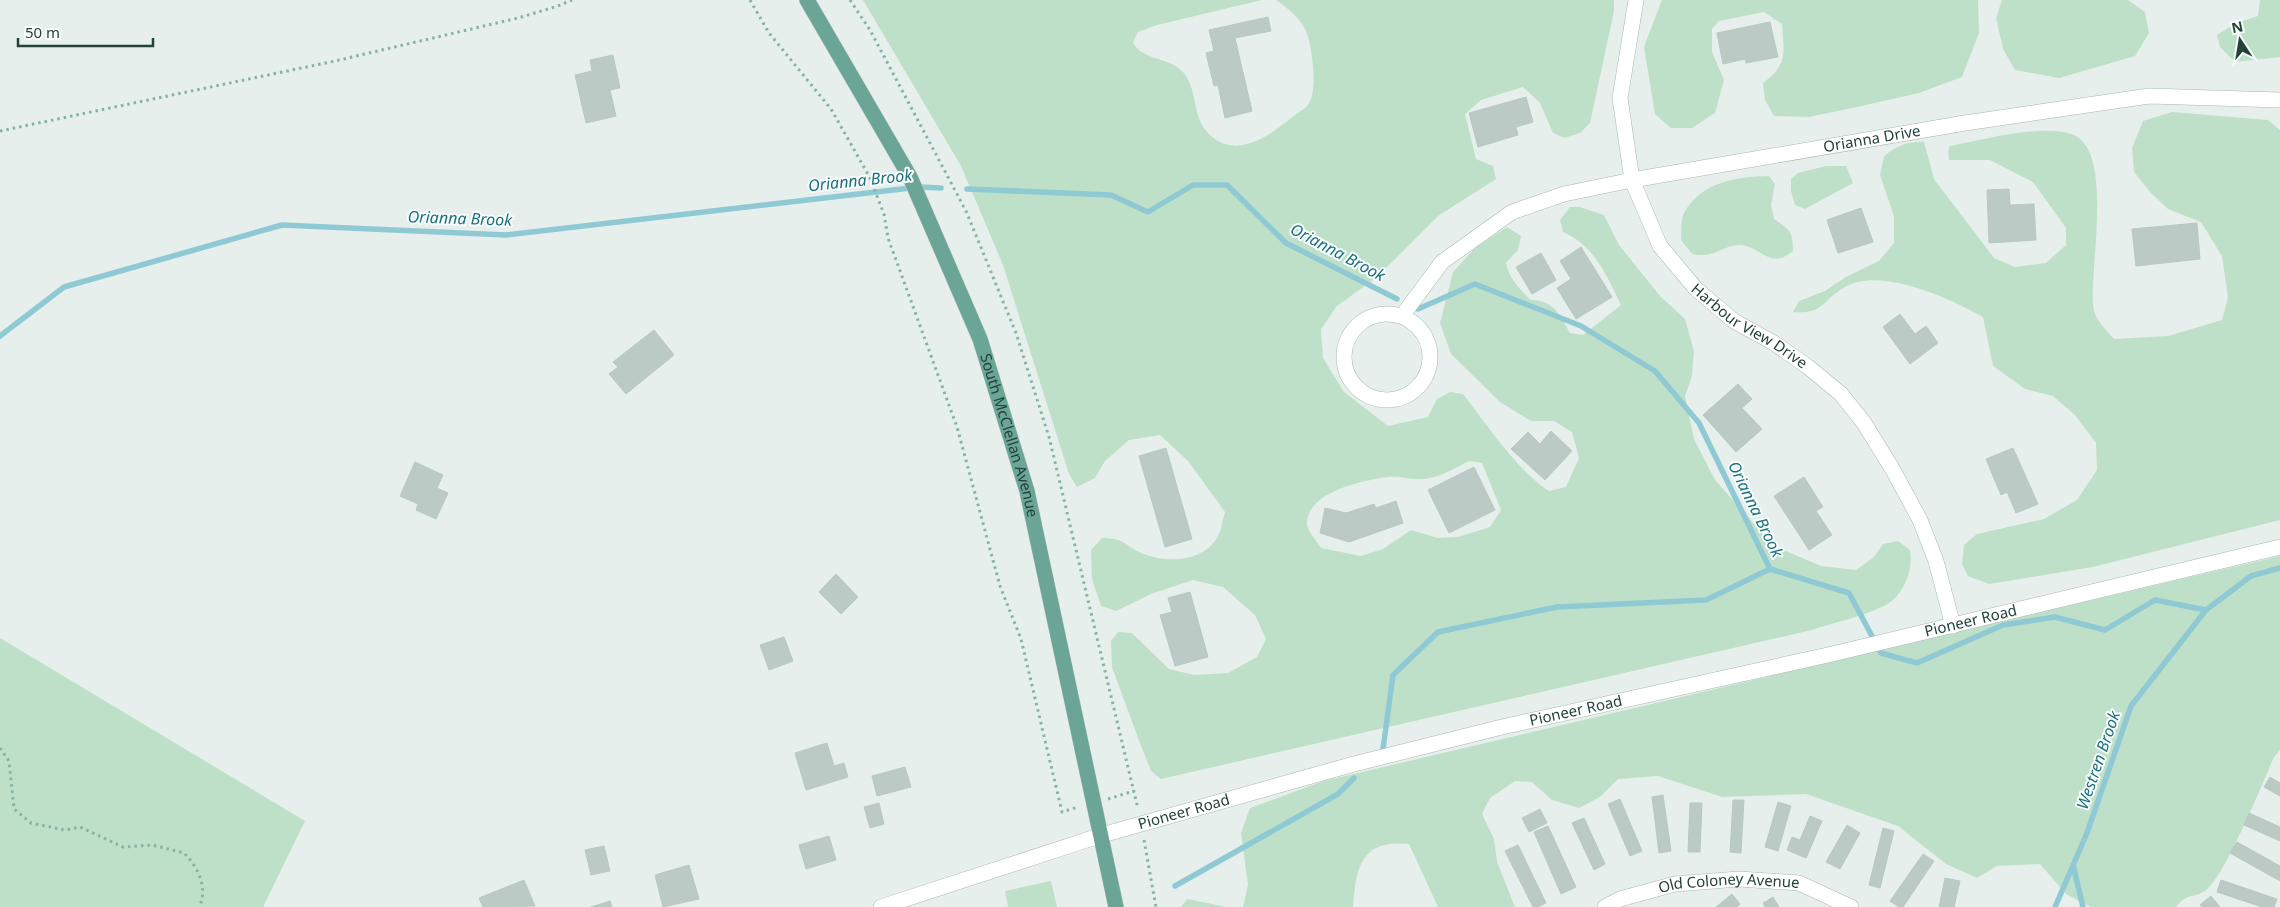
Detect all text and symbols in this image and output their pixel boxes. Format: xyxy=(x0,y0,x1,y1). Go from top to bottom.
scale bar xyxy=(18,15,152,47)
north arrow xyxy=(2215,15,2265,65)
text: N xyxy=(2230,16,2245,37)
text: 50 m xyxy=(25,22,60,42)
street label: Orianna Drive xyxy=(1822,120,1922,156)
water label: Orianna Brook xyxy=(807,163,914,196)
water label: Orianna Brook xyxy=(407,205,514,231)
water label: Orianna Brook xyxy=(1287,218,1390,287)
street label: Harbour View Drive xyxy=(1687,278,1812,372)
street label: South McClellan Avenue xyxy=(976,351,1043,519)
water label: Orianna Brook xyxy=(1723,457,1789,562)
street label: Pioneer Road xyxy=(1922,599,2019,641)
street label: Pioneer Road xyxy=(1527,690,1624,730)
water label: Westren Brook xyxy=(2071,707,2125,812)
street label: Pioneer Road xyxy=(1135,789,1232,833)
street label: Old Coloney Avenue xyxy=(1656,868,1800,897)

